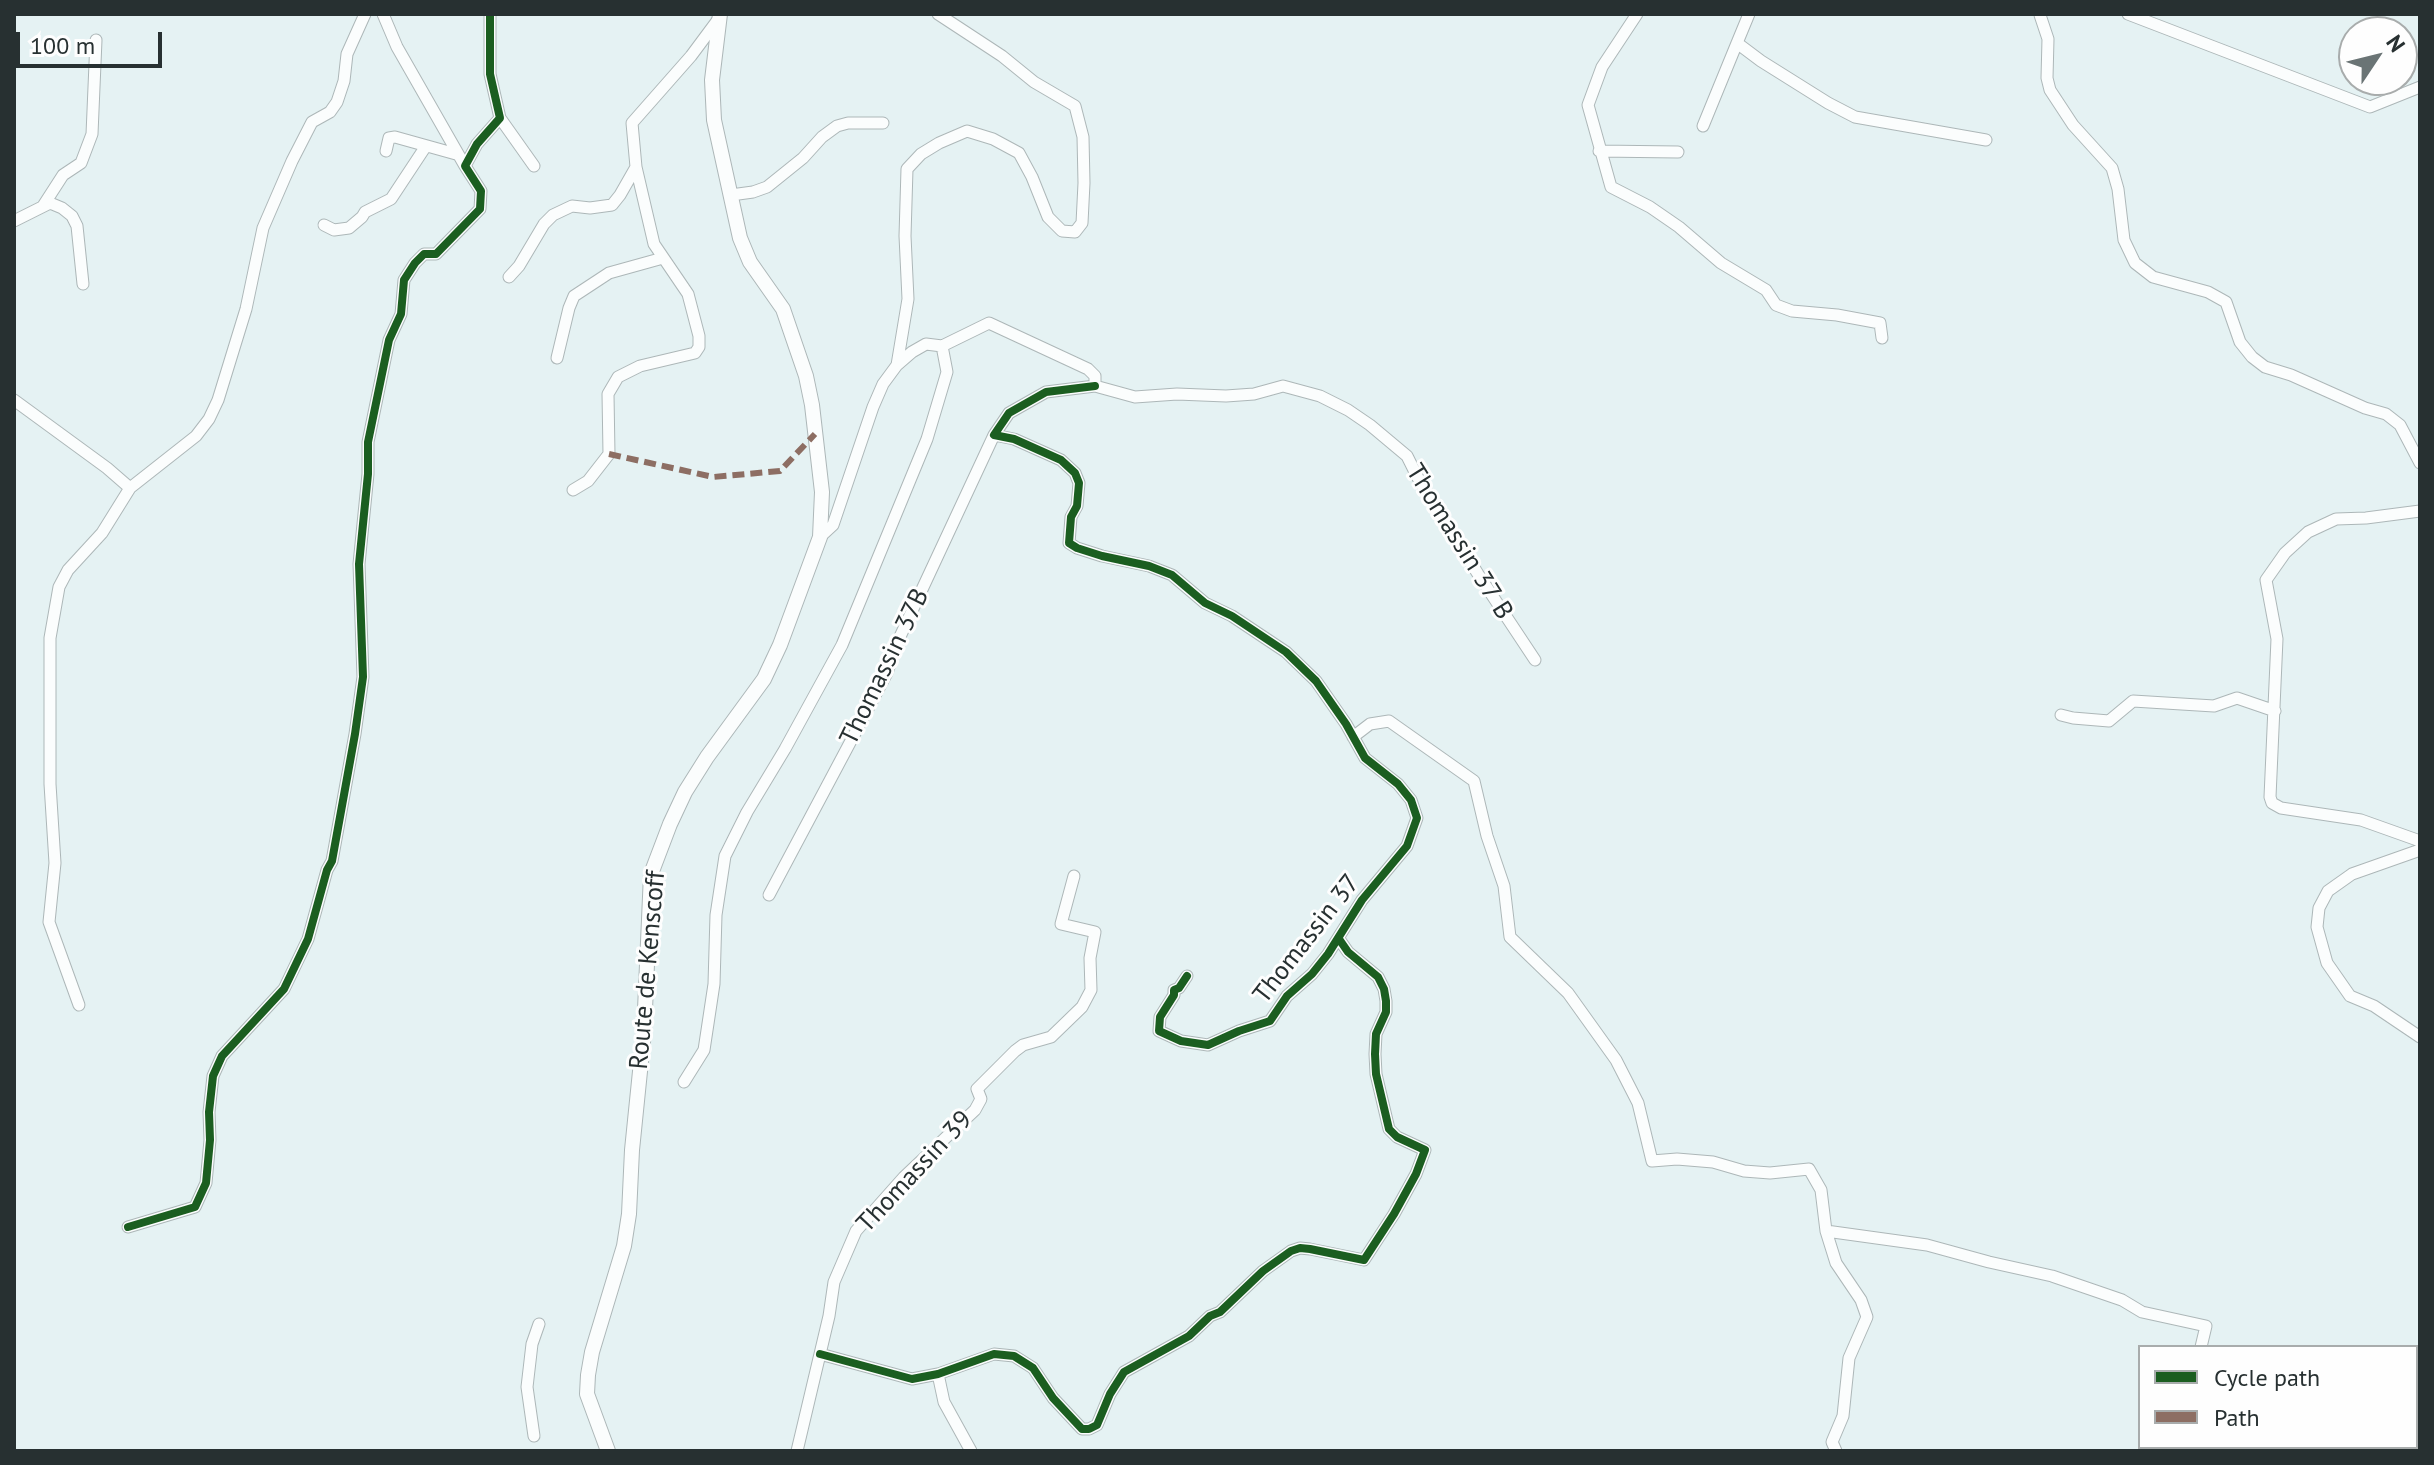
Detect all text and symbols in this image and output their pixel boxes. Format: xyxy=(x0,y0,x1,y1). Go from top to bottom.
scale bar xyxy=(20,16,166,66)
north arrow xyxy=(2338,16,2418,96)
text: N xyxy=(2380,29,2412,57)
text: 100 m xyxy=(30,30,95,61)
street label: Thomassin 37 B xyxy=(1399,459,1519,625)
street label: Thomassin 37B xyxy=(834,584,936,750)
street label: Thomassin 37 xyxy=(1247,868,1367,1010)
street label: Route de Kenscoff xyxy=(624,869,672,1071)
street label: Thomassin 39 xyxy=(851,1105,979,1239)
legend xyxy=(2138,1345,2418,1449)
text: Cycle path xyxy=(2214,1362,2320,1393)
text: Path xyxy=(2214,1402,2260,1433)

